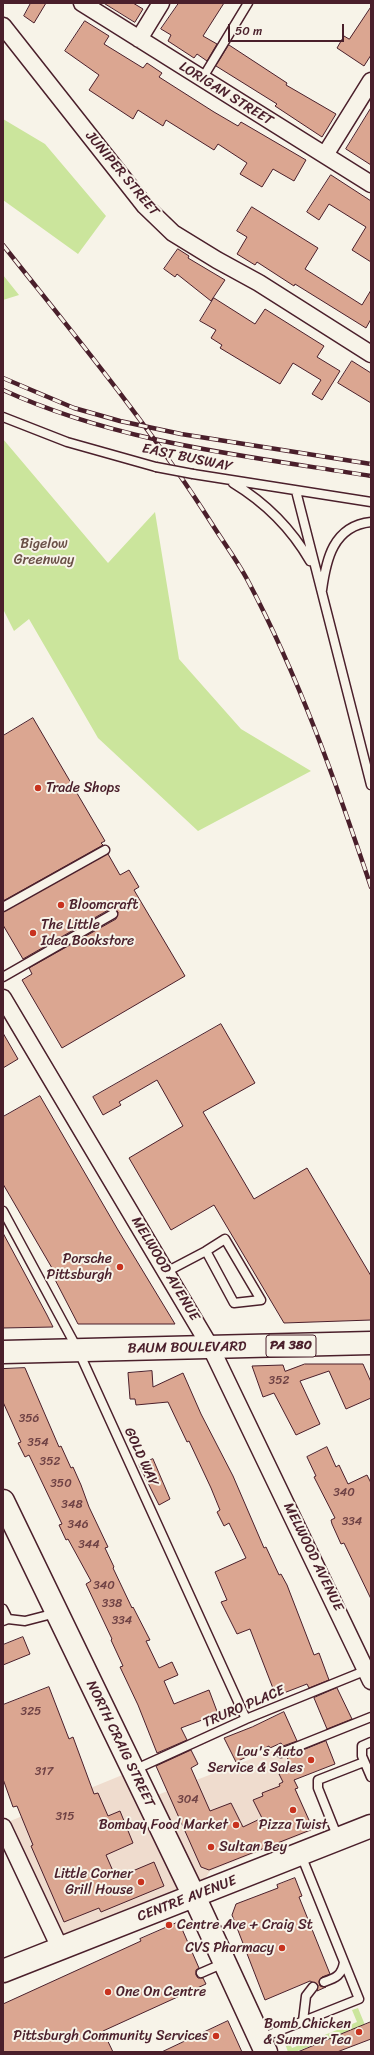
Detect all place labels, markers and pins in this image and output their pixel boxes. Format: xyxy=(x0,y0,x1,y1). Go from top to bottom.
place label: Trade Shops xyxy=(46,780,120,796)
marker: Trade Shops xyxy=(33,783,43,793)
place label: Bloomcraft xyxy=(69,897,138,913)
marker: Bloomcraft xyxy=(56,900,66,910)
place label: The Little Idea Bookstore xyxy=(41,917,134,950)
marker: The Little Idea Bookstore xyxy=(28,928,38,938)
place label: Porsche Pittsburgh xyxy=(47,1251,112,1284)
marker: Porsche Pittsburgh xyxy=(115,1262,125,1272)
place label: Lou's Auto Service & Sales xyxy=(208,1744,303,1776)
marker: Lou's Auto Service & Sales xyxy=(306,1755,316,1765)
marker: Pizza Twist xyxy=(288,1805,298,1815)
place label: Bombay Food Market xyxy=(99,1817,228,1833)
place label: Pizza Twist xyxy=(259,1817,327,1833)
marker: Bombay Food Market xyxy=(231,1820,241,1830)
place label: Sultan Bey xyxy=(219,1839,287,1855)
marker: Sultan Bey xyxy=(206,1842,216,1852)
place label: Little Corner Grill House xyxy=(54,1866,133,1898)
marker: Little Corner Grill House xyxy=(136,1877,146,1887)
place label: Centre Ave + Craig St xyxy=(177,1917,313,1933)
marker: Centre Ave + Craig St xyxy=(164,1920,174,1930)
place label: CVS Pharmacy xyxy=(185,1940,274,1956)
marker: CVS Pharmacy xyxy=(277,1943,287,1953)
place label: One On Centre xyxy=(116,1984,206,2000)
marker: One On Centre xyxy=(103,1987,113,1997)
place label: Bomb Chicken & Summer Tea xyxy=(263,2016,351,2048)
marker: Bomb Chicken & Summer Tea xyxy=(354,2027,364,2037)
place label: Pittsburgh Community Services xyxy=(13,2028,208,2044)
marker: Pittsburgh Community Services xyxy=(211,2031,221,2041)

